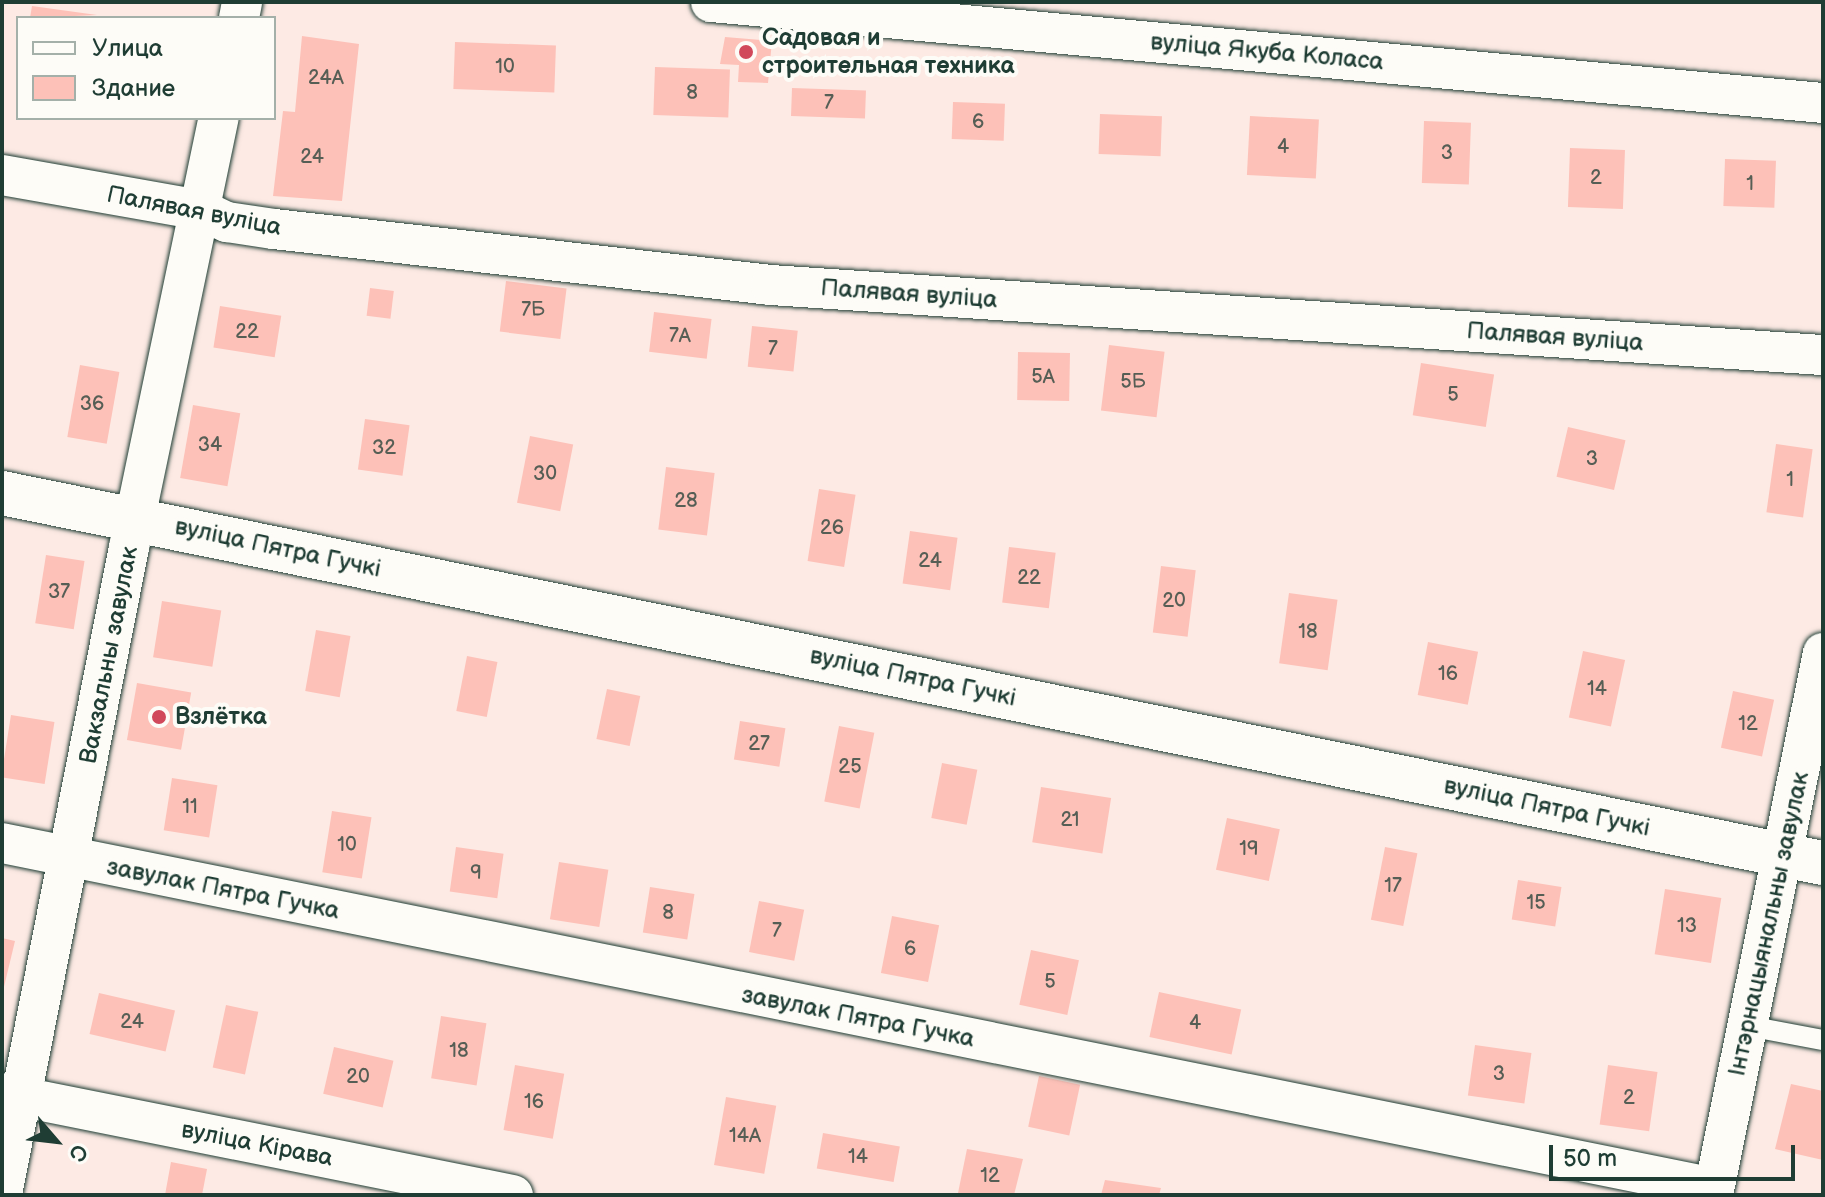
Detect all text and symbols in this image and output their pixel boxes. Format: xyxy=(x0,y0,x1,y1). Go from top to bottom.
legend xyxy=(16,16,276,120)
place label: Садовая и строительная техника xyxy=(762,24,1014,80)
street label: вуліца Якуба Коласа xyxy=(1149,27,1385,77)
text: Улица xyxy=(92,34,163,63)
marker: Садовая и строительная техника xyxy=(737,43,755,61)
house number: 10 xyxy=(495,55,515,79)
house number: 24А xyxy=(308,66,344,90)
text: Здание xyxy=(92,74,175,103)
house number: 8 xyxy=(686,81,698,105)
house number: 7 xyxy=(824,91,834,115)
house number: 6 xyxy=(972,110,984,134)
house number: 4 xyxy=(1277,135,1289,159)
house number: 3 xyxy=(1441,141,1453,165)
house number: 24 xyxy=(300,145,324,169)
house number: 2 xyxy=(1590,166,1602,190)
house number: 1 xyxy=(1746,172,1754,196)
street label: Палявая вуліца xyxy=(104,180,284,242)
street label: Палявая вуліца xyxy=(820,273,998,315)
house number: 7Б xyxy=(521,298,545,322)
street label: Палявая вуліца xyxy=(1466,316,1644,358)
house number: 22 xyxy=(235,320,259,344)
house number: 7А xyxy=(669,324,691,348)
house number: 7 xyxy=(768,337,778,361)
house number: 5А xyxy=(1031,365,1055,389)
house number: 5Б xyxy=(1120,370,1146,394)
house number: 5 xyxy=(1447,383,1459,407)
house number: 36 xyxy=(80,392,104,416)
house number: 34 xyxy=(198,433,222,457)
house number: 32 xyxy=(372,436,396,460)
house number: 3 xyxy=(1586,447,1598,471)
house number: 30 xyxy=(533,462,557,486)
house number: 1 xyxy=(1786,468,1794,492)
house number: 28 xyxy=(674,489,698,513)
street label: вуліца Пятра Гучкі xyxy=(172,512,384,584)
house number: 26 xyxy=(820,516,844,540)
street label: Вакзальны завулак xyxy=(74,544,144,766)
house number: 24 xyxy=(918,549,942,573)
house number: 22 xyxy=(1017,566,1041,590)
house number: 37 xyxy=(48,580,70,604)
house number: 20 xyxy=(1162,589,1186,613)
house number: 18 xyxy=(1298,620,1318,644)
street label: вуліца Пятра Гучкі xyxy=(807,641,1019,713)
house number: 16 xyxy=(1438,662,1458,686)
house number: 14 xyxy=(1587,677,1607,701)
place label: Взлётка xyxy=(175,703,267,731)
marker: Взлётка xyxy=(150,708,168,726)
house number: 12 xyxy=(1738,712,1758,736)
house number: 27 xyxy=(748,732,770,756)
house number: 25 xyxy=(838,755,862,779)
street label: Інтэрнацыянальны завулак xyxy=(1723,769,1815,1079)
street label: вуліца Пятра Гучкі xyxy=(1441,771,1653,843)
house number: 11 xyxy=(182,795,198,819)
house number: 21 xyxy=(1060,808,1080,832)
house number: 10 xyxy=(337,833,357,857)
house number: 19 xyxy=(1239,837,1259,861)
street label: завулак Пятра Гучка xyxy=(104,852,342,926)
house number: 9 xyxy=(470,861,482,885)
house number: 17 xyxy=(1384,874,1402,898)
house number: 15 xyxy=(1526,891,1546,915)
house number: 8 xyxy=(662,901,674,925)
house number: 13 xyxy=(1677,914,1697,938)
house number: 7 xyxy=(772,919,782,943)
house number: 6 xyxy=(904,937,916,961)
house number: 5 xyxy=(1044,970,1056,994)
street label: завулак Пятра Гучка xyxy=(739,980,977,1054)
house number: 24 xyxy=(120,1010,144,1034)
house number: 4 xyxy=(1189,1011,1201,1035)
house number: 18 xyxy=(449,1039,469,1063)
house number: 3 xyxy=(1493,1062,1505,1086)
house number: 20 xyxy=(346,1065,370,1089)
house number: 2 xyxy=(1623,1086,1635,1110)
house number: 16 xyxy=(524,1090,544,1114)
north arrow xyxy=(16,1101,96,1181)
street label: вуліца Кірава xyxy=(179,1115,335,1173)
house number: 14А xyxy=(729,1124,761,1148)
scale bar xyxy=(1553,1129,1799,1179)
text: С xyxy=(62,1139,93,1166)
text: 50 m xyxy=(1563,1144,1617,1173)
house number: 14 xyxy=(848,1145,868,1169)
house number: 12 xyxy=(980,1164,1000,1188)

